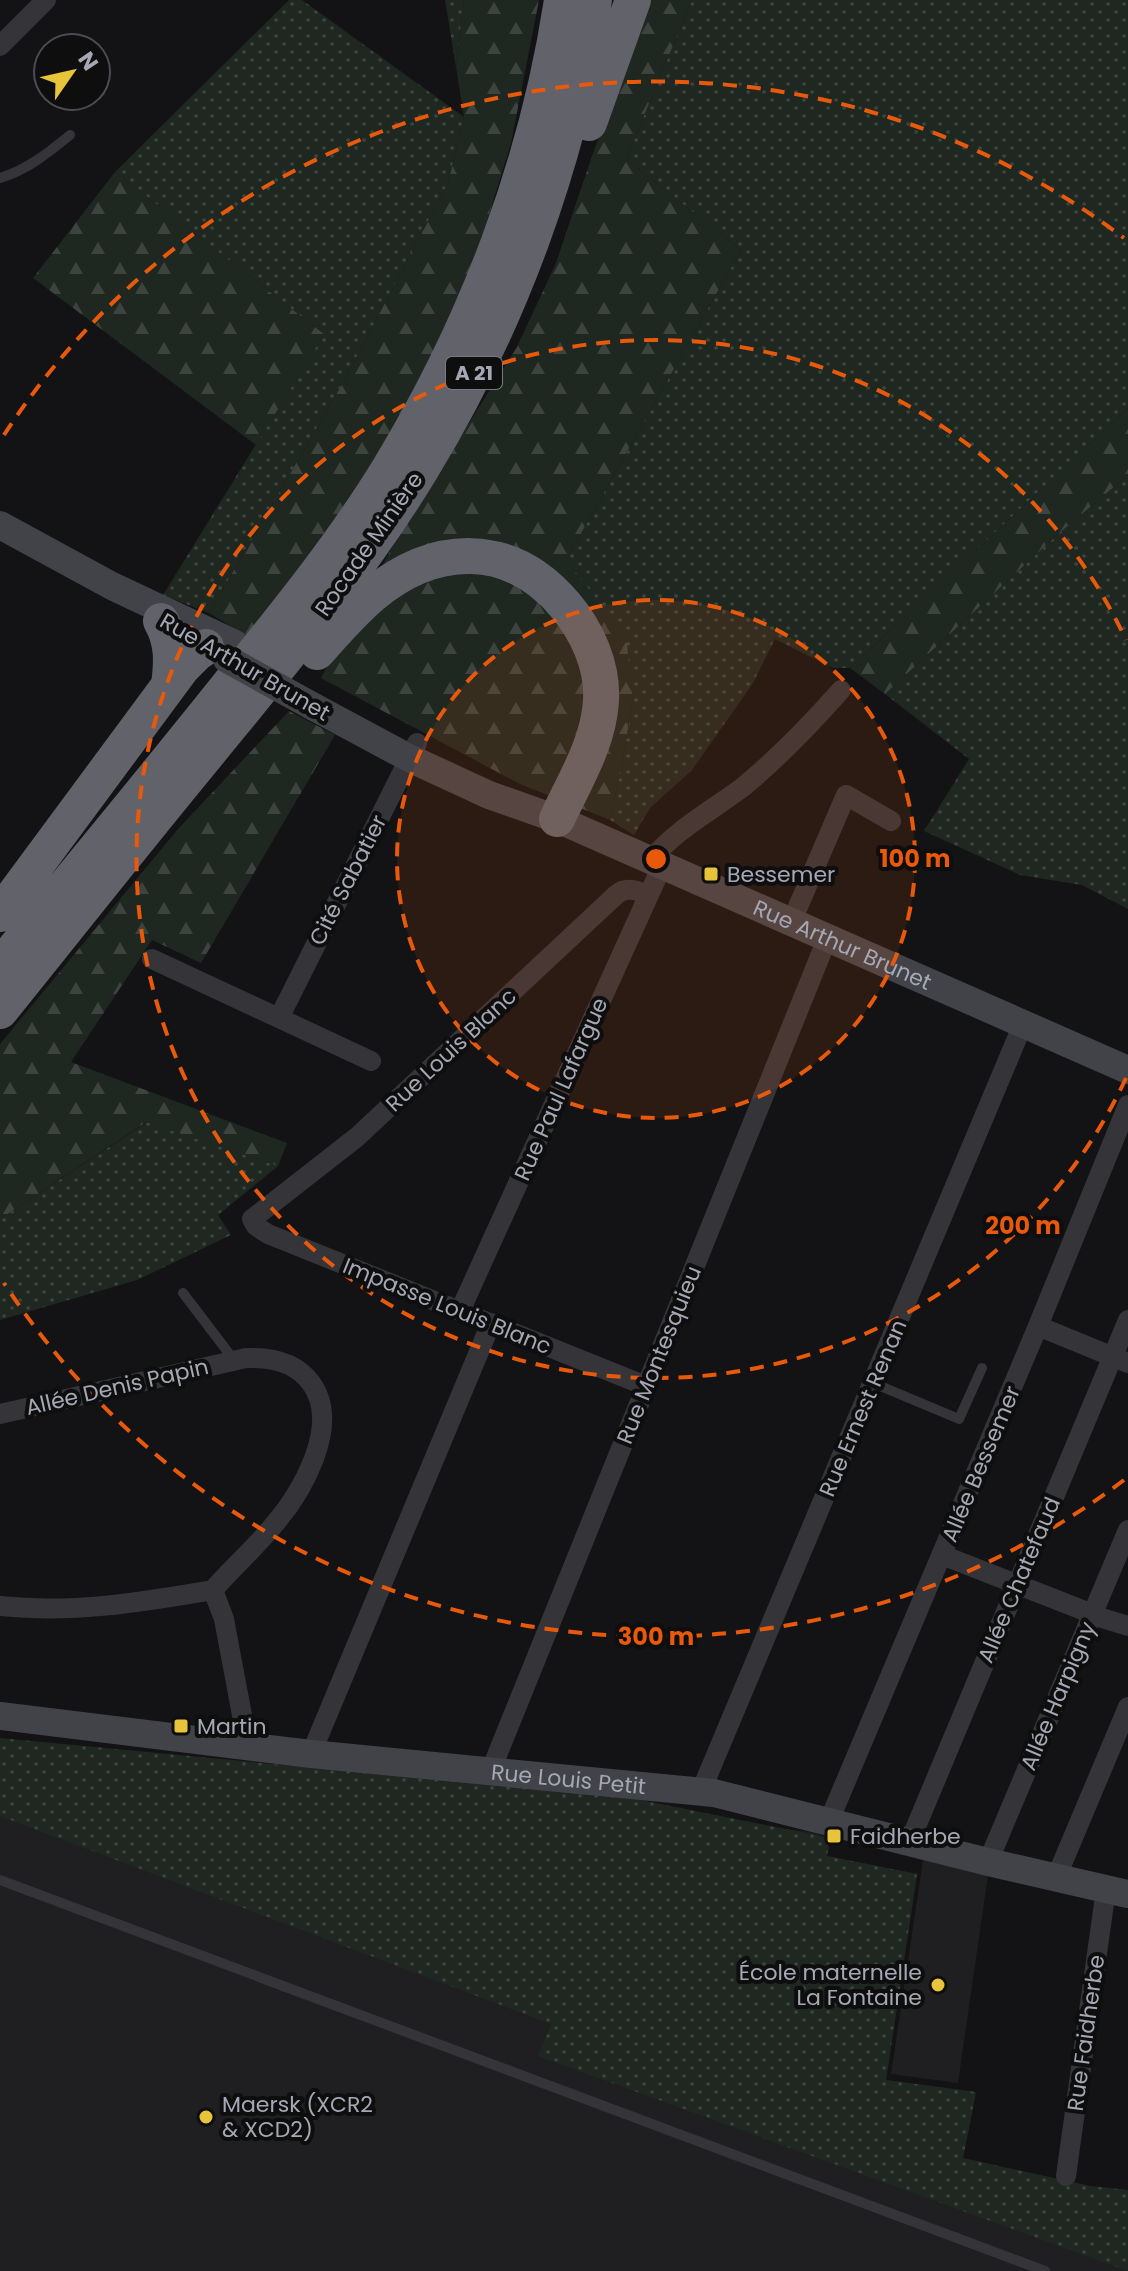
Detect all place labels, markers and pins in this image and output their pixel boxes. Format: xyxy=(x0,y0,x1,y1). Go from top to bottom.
centre of rings xyxy=(642,845,670,873)
place label: Bessemer xyxy=(727,859,835,890)
marker: Bessemer xyxy=(702,865,720,883)
place label: Martin xyxy=(197,1711,267,1742)
marker: Martin xyxy=(172,1717,190,1735)
place label: Faidherbe xyxy=(850,1821,961,1852)
marker: Faidherbe xyxy=(825,1827,843,1845)
place label: École maternelle La Fontaine xyxy=(739,1957,922,2013)
marker: École maternelle La Fontaine xyxy=(929,1976,947,1994)
place label: Maersk (XCR2 & XCD2) xyxy=(222,2089,373,2145)
marker: Maersk (XCR2 & XCD2) xyxy=(197,2108,215,2126)

